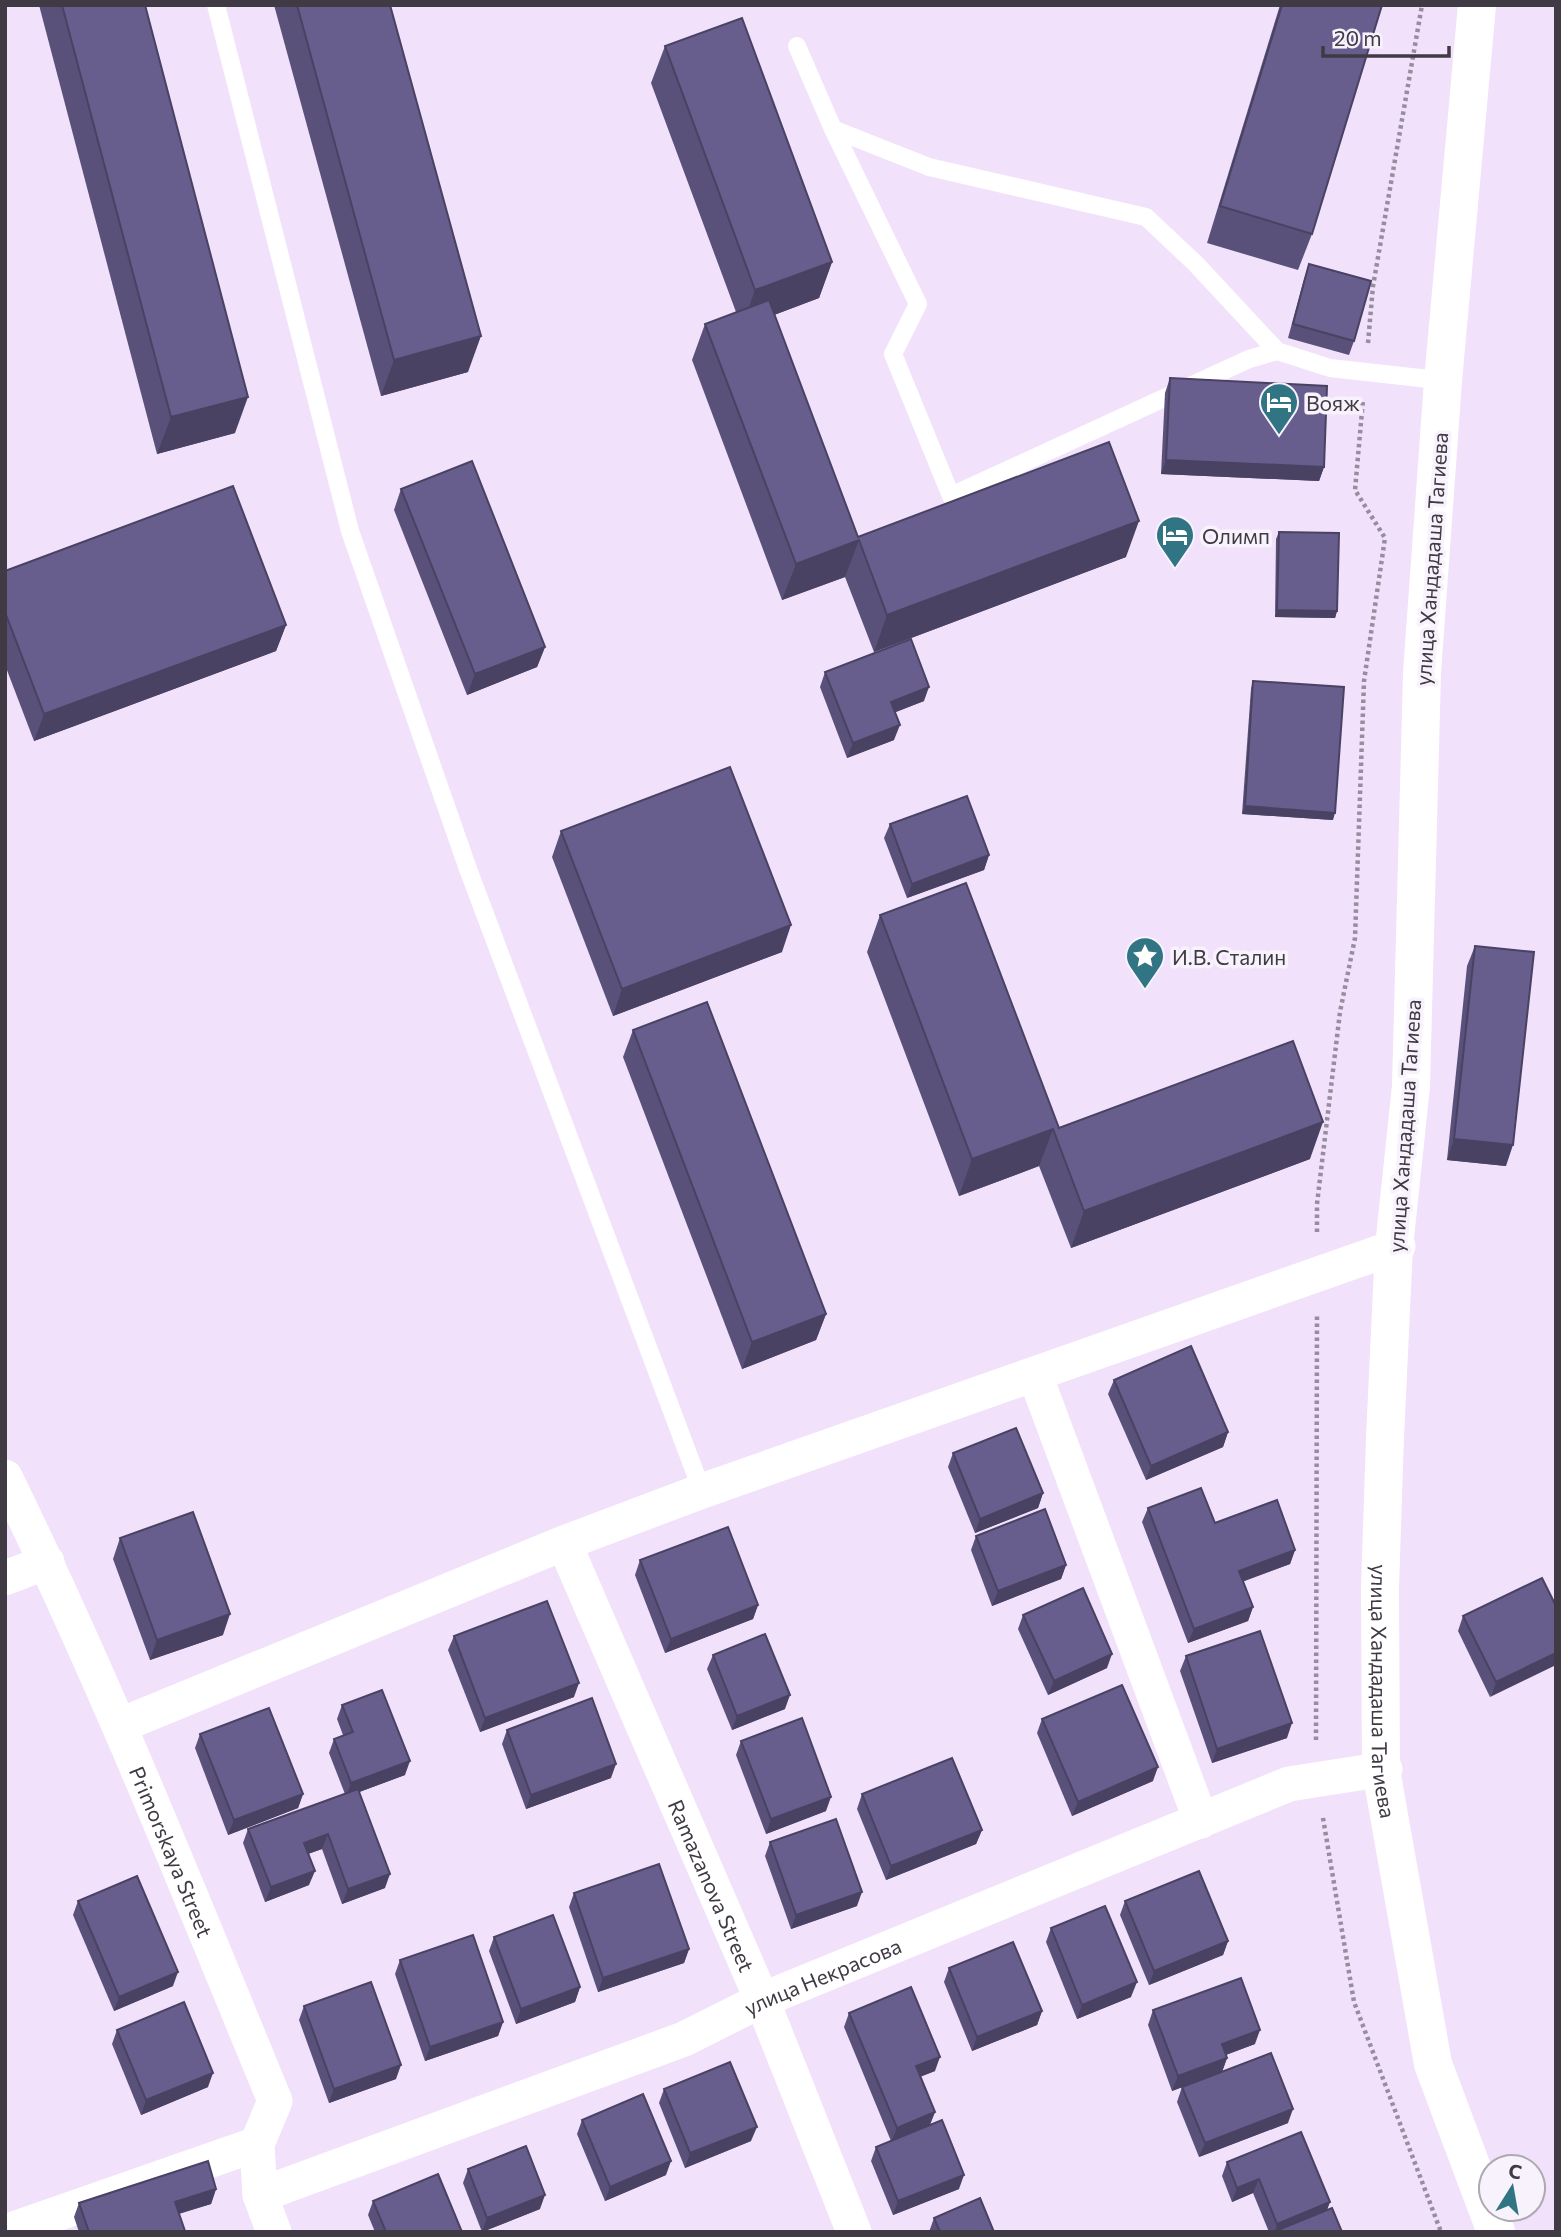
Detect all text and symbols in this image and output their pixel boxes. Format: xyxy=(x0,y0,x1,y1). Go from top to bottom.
scale bar xyxy=(1323,14,1449,58)
text: 20 m xyxy=(1334,25,1382,50)
hotel icon: Вояж xyxy=(1258,381,1300,436)
place label: Вояж xyxy=(1306,390,1360,415)
street label: улица Хандадаша Тагиева xyxy=(1410,431,1452,687)
hotel icon: Олимп xyxy=(1154,514,1196,569)
place label: Олимп xyxy=(1202,523,1270,548)
place icon: И.В. Сталин xyxy=(1124,935,1166,990)
place label: И.В. Сталин xyxy=(1172,944,1286,969)
street label: улица Хандадаша Тагиева xyxy=(1383,998,1425,1254)
street label: улица Хандадаша Тагиева xyxy=(1367,1564,1402,1820)
street label: Primorskaya Street xyxy=(125,1762,219,1940)
street label: Ramazanova Street xyxy=(664,1795,761,1975)
street label: улица Некрасова xyxy=(740,1932,904,2020)
north arrow xyxy=(1477,2153,1547,2223)
text: С xyxy=(1507,2158,1524,2183)

